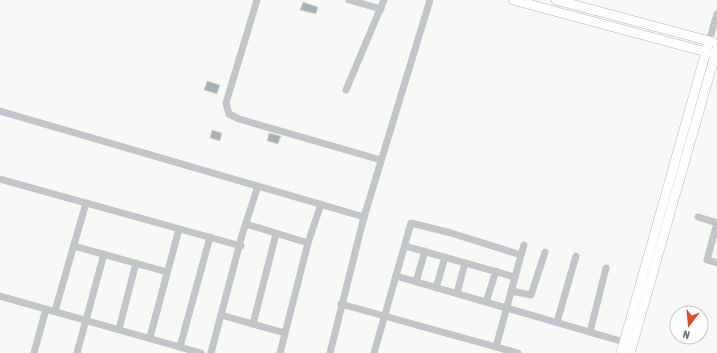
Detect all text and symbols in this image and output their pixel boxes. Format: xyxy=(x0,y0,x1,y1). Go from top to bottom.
north arrow xyxy=(669,305,709,345)
text: N xyxy=(681,328,691,341)

